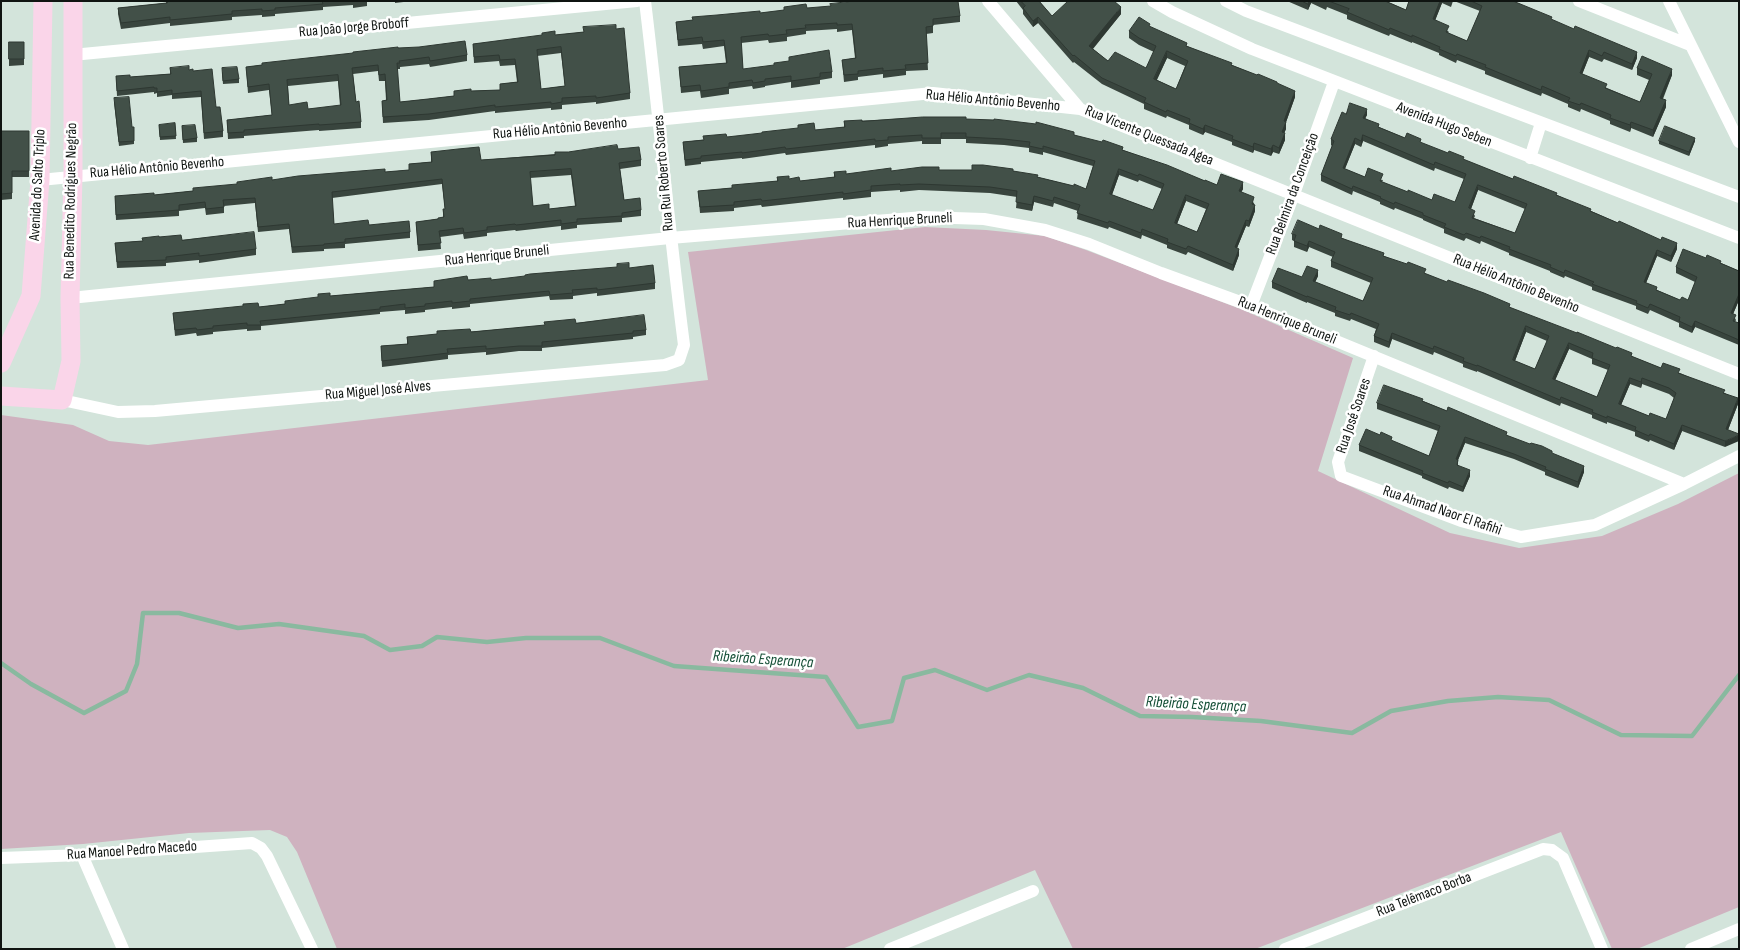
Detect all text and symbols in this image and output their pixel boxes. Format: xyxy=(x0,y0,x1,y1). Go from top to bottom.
street label: Rua João Jorge Broboff xyxy=(298,14,410,42)
street label: Rua Hélio Antônio Bevenho xyxy=(925,86,1061,116)
street label: Avenida Hugo Seben xyxy=(1394,98,1494,152)
street label: Rua Vicente Quessada Agea xyxy=(1082,102,1216,170)
street label: Rua Hélio Antônio Bevenho xyxy=(492,114,628,144)
street label: Rua Rui Roberto Soares xyxy=(650,114,678,232)
street label: Rua Benedito Rodrigues Negrão xyxy=(61,122,81,280)
street label: Avenida do Salto Triplo xyxy=(26,129,50,241)
street label: Rua Belmira da Conceição xyxy=(1263,131,1323,257)
street label: Rua Hélio Antônio Bevenho xyxy=(89,153,225,183)
street label: Rua Henrique Bruneli xyxy=(847,209,953,233)
street label: Rua Henrique Bruneli xyxy=(444,242,550,270)
street label: Rua Hélio Antônio Bevenho xyxy=(1450,250,1582,318)
street label: Rua Henrique Bruneli xyxy=(1235,293,1339,349)
street label: Rua José Soares xyxy=(1333,376,1375,456)
street label: Rua Miguel José Alves xyxy=(324,377,432,405)
street label: Rua Ahmad Naor El Rafihi xyxy=(1380,482,1504,540)
water label: Ribeirão Esperança xyxy=(712,647,814,673)
water label: Ribeirão Esperança xyxy=(1145,693,1247,717)
street label: Rua Manoel Pedro Macedo xyxy=(66,837,198,865)
street label: Rua Telêmaco Borba xyxy=(1374,869,1474,921)

